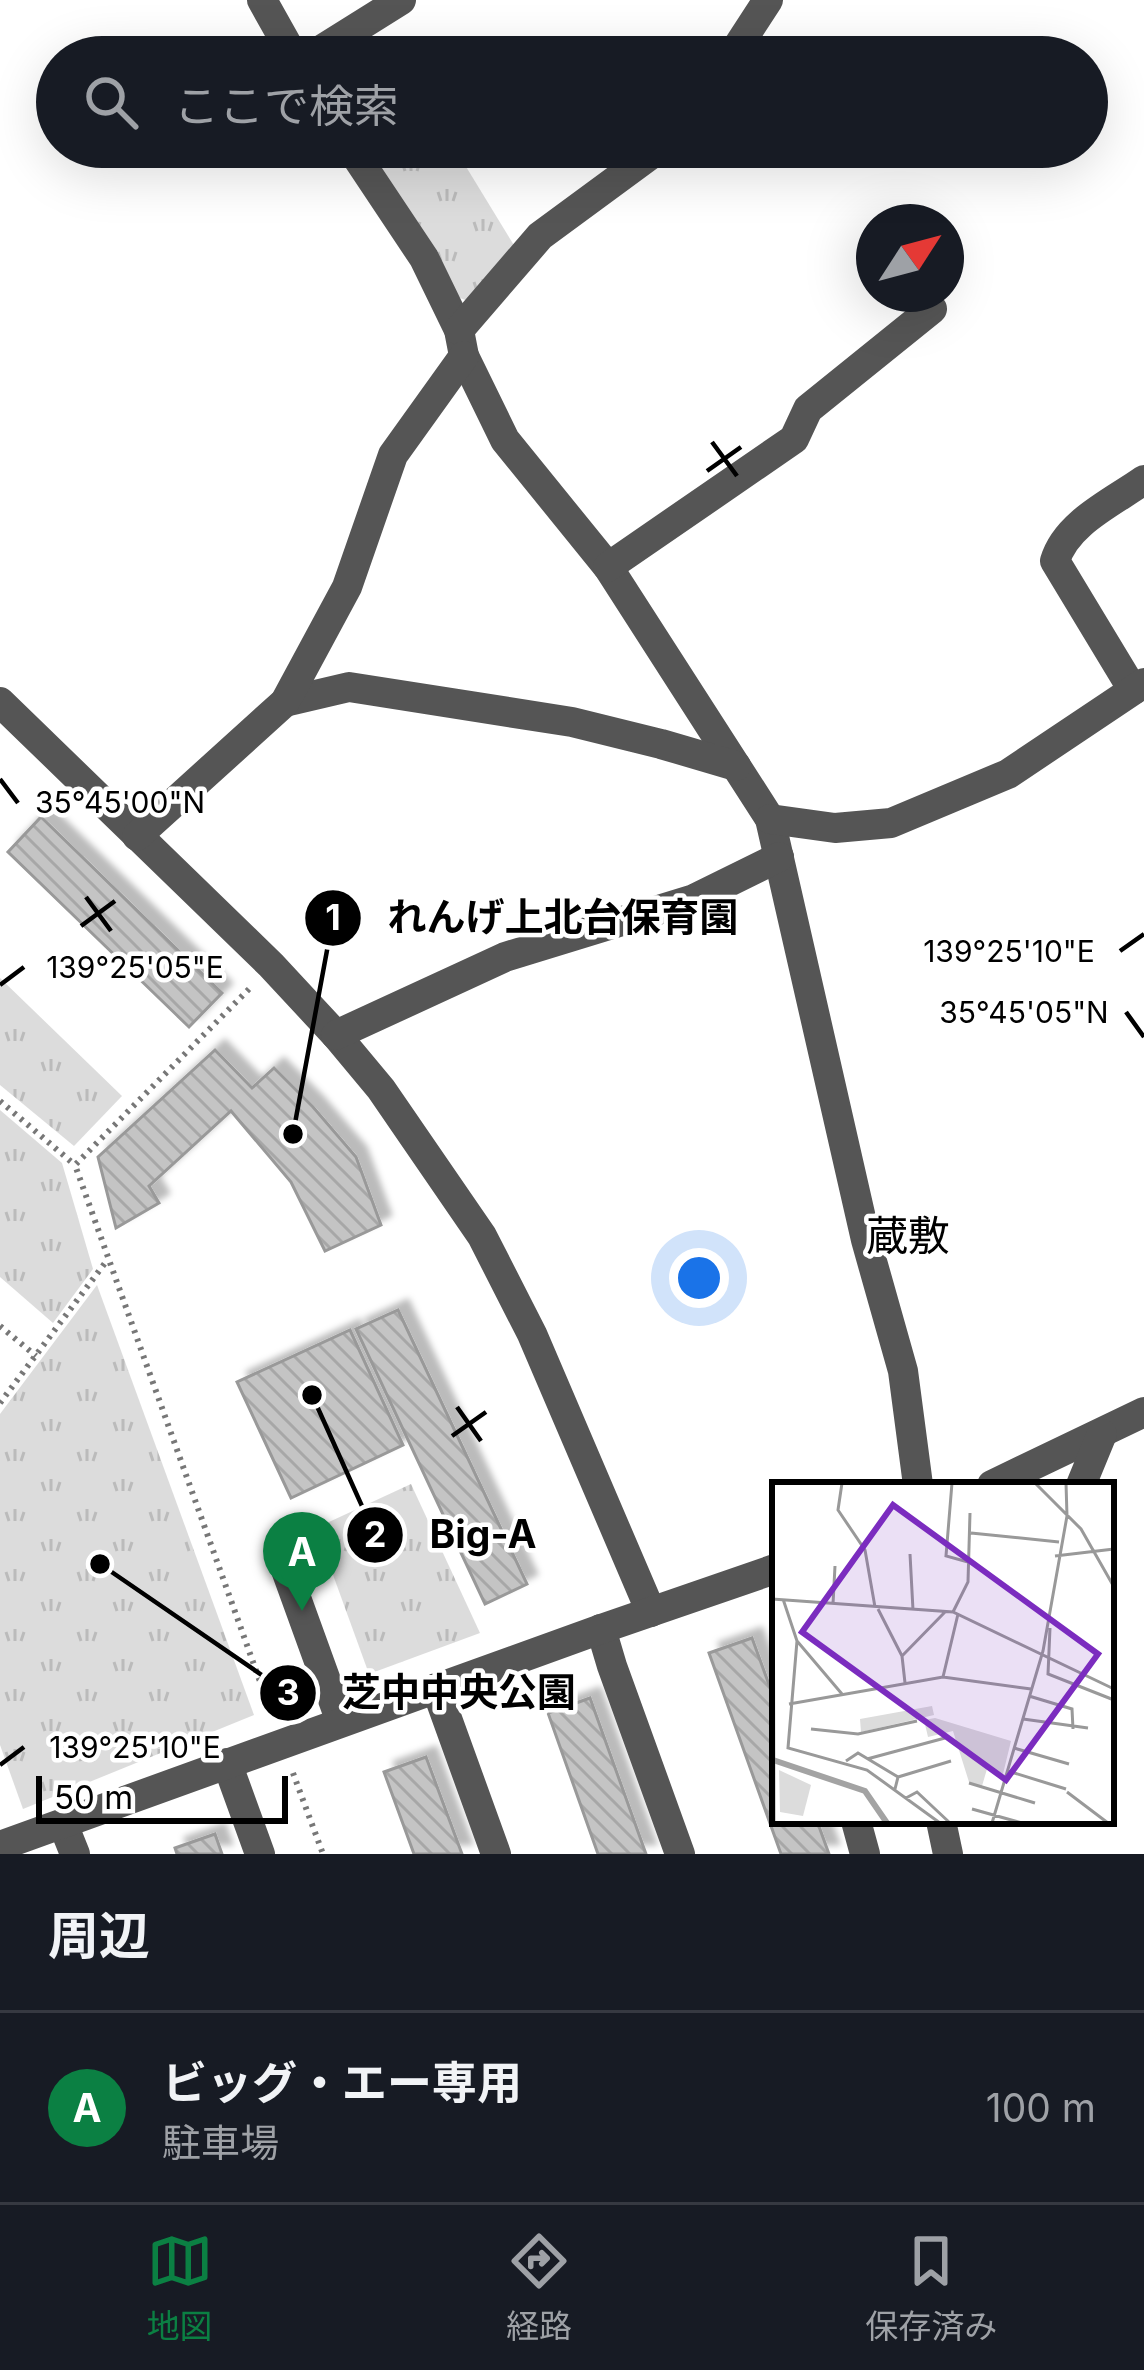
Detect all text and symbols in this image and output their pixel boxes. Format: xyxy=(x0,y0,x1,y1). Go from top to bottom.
search box xyxy=(36,36,1108,168)
icon: search xyxy=(78,69,144,135)
text: ここで検索 xyxy=(174,78,399,133)
north arrow xyxy=(856,204,964,312)
text: 35°45'00"N xyxy=(35,784,205,820)
callout: れんげ上北台保育園 xyxy=(303,880,762,955)
text: れんげ上北台保育園 xyxy=(387,893,739,940)
text: 1 xyxy=(325,895,341,939)
text: 139°25'10"E xyxy=(923,933,1095,969)
text: 139°25'05"E xyxy=(46,949,224,985)
text: 35°45'05"N xyxy=(939,994,1109,1030)
district label: 蔵敷 xyxy=(866,1210,950,1261)
your location xyxy=(669,1248,729,1308)
inset map xyxy=(772,1482,1114,1824)
callout: Big-A xyxy=(345,1497,560,1572)
text: Big-A xyxy=(429,1510,537,1557)
pin: A xyxy=(263,1512,341,1611)
text: 2 xyxy=(364,1512,386,1556)
callout: 芝中中央公園 xyxy=(258,1655,600,1730)
text: 芝中中央公園 xyxy=(342,1668,576,1715)
text: 3 xyxy=(276,1670,300,1714)
text: 139°25'10"E xyxy=(49,1729,221,1765)
scale bar xyxy=(36,1770,288,1823)
text: 50 m xyxy=(54,1777,133,1817)
text: 周辺 xyxy=(48,1905,150,1966)
text: ビッグ・エー専用 xyxy=(162,2055,522,2110)
text: A xyxy=(72,2084,102,2131)
text: 100 m xyxy=(986,2084,1096,2131)
text: 駐車場 xyxy=(162,2119,279,2166)
tab: 地図 xyxy=(147,2228,213,2348)
tab: 経路 xyxy=(506,2228,572,2348)
tab: 保存済み xyxy=(865,2228,997,2348)

